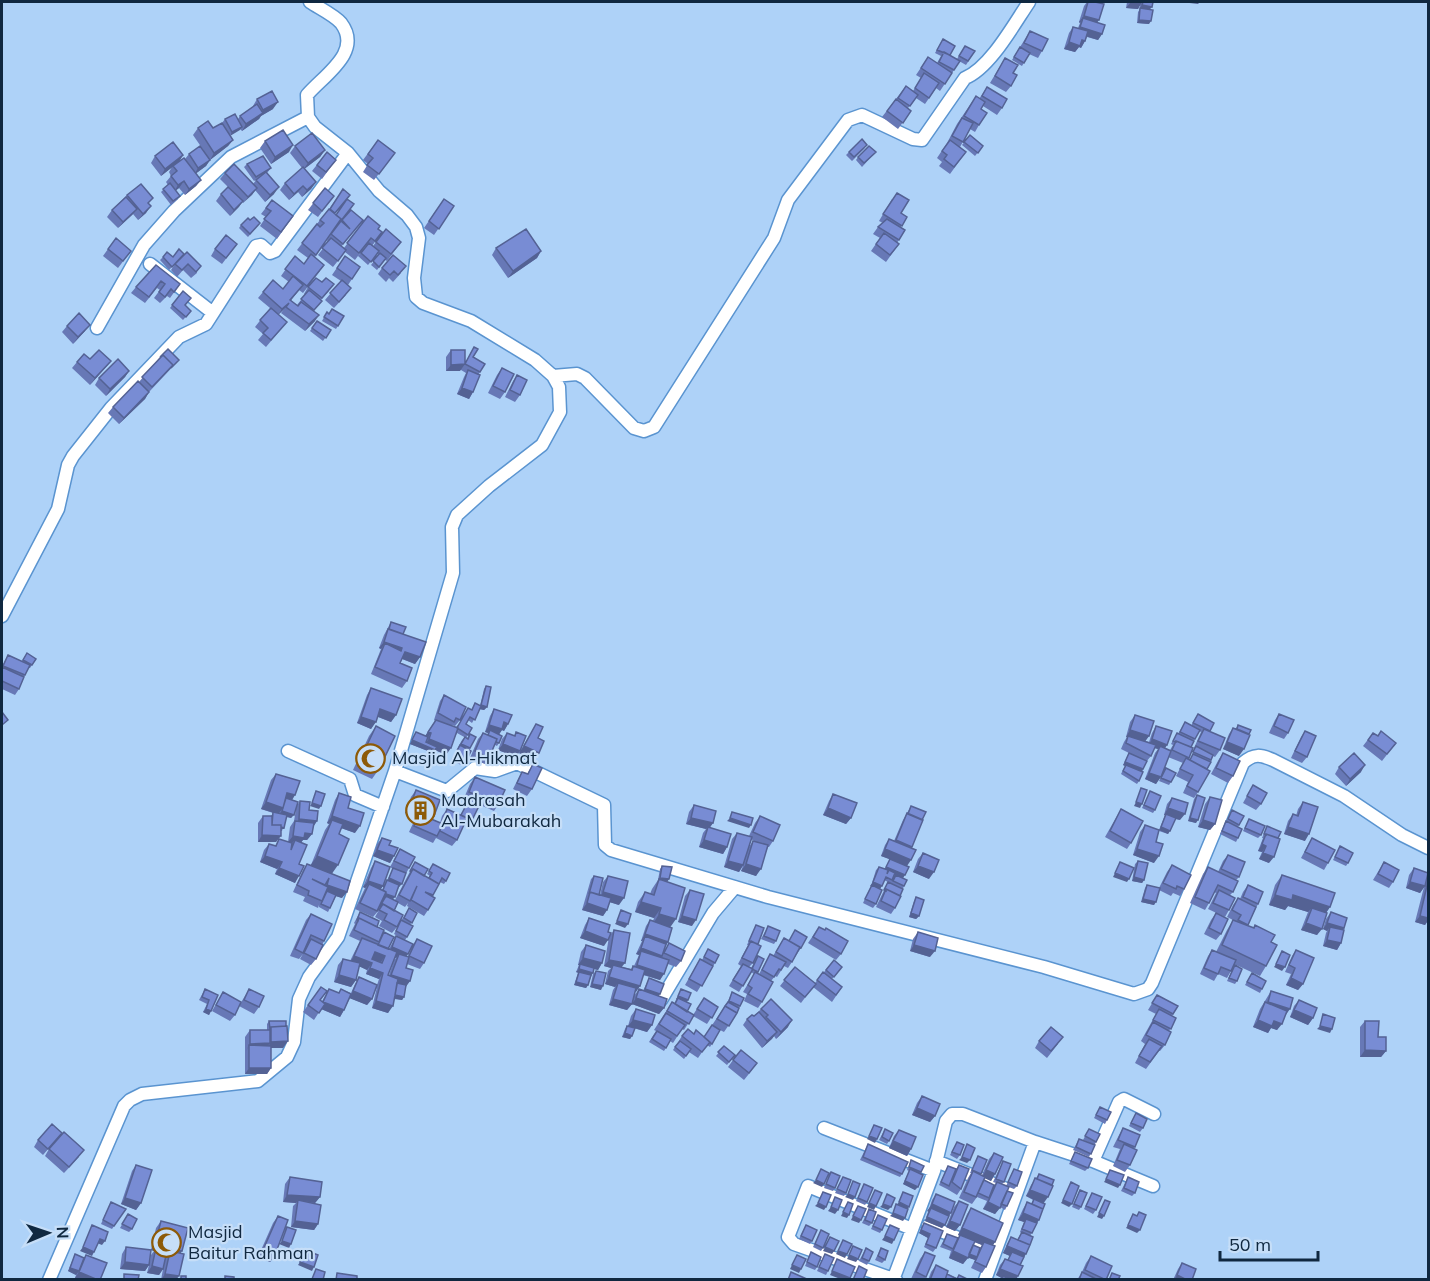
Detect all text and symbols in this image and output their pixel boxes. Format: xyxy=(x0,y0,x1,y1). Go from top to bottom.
mosque icon: Masjid Al-Hikmat xyxy=(355,742,387,774)
place label: Masjid Al-Hikmat xyxy=(392,746,537,769)
place label: Madrasah Al-Mubarakah xyxy=(441,788,561,832)
building icon: Madrasah Al-Mubarakah xyxy=(404,794,436,826)
north arrow xyxy=(18,1203,78,1263)
place label: Masjid Baitur Rahman xyxy=(188,1220,314,1264)
scale bar xyxy=(1220,1224,1318,1262)
text: N xyxy=(53,1226,73,1239)
mosque icon: Masjid Baitur Rahman xyxy=(151,1226,183,1258)
text: 50 m xyxy=(1229,1233,1271,1256)

